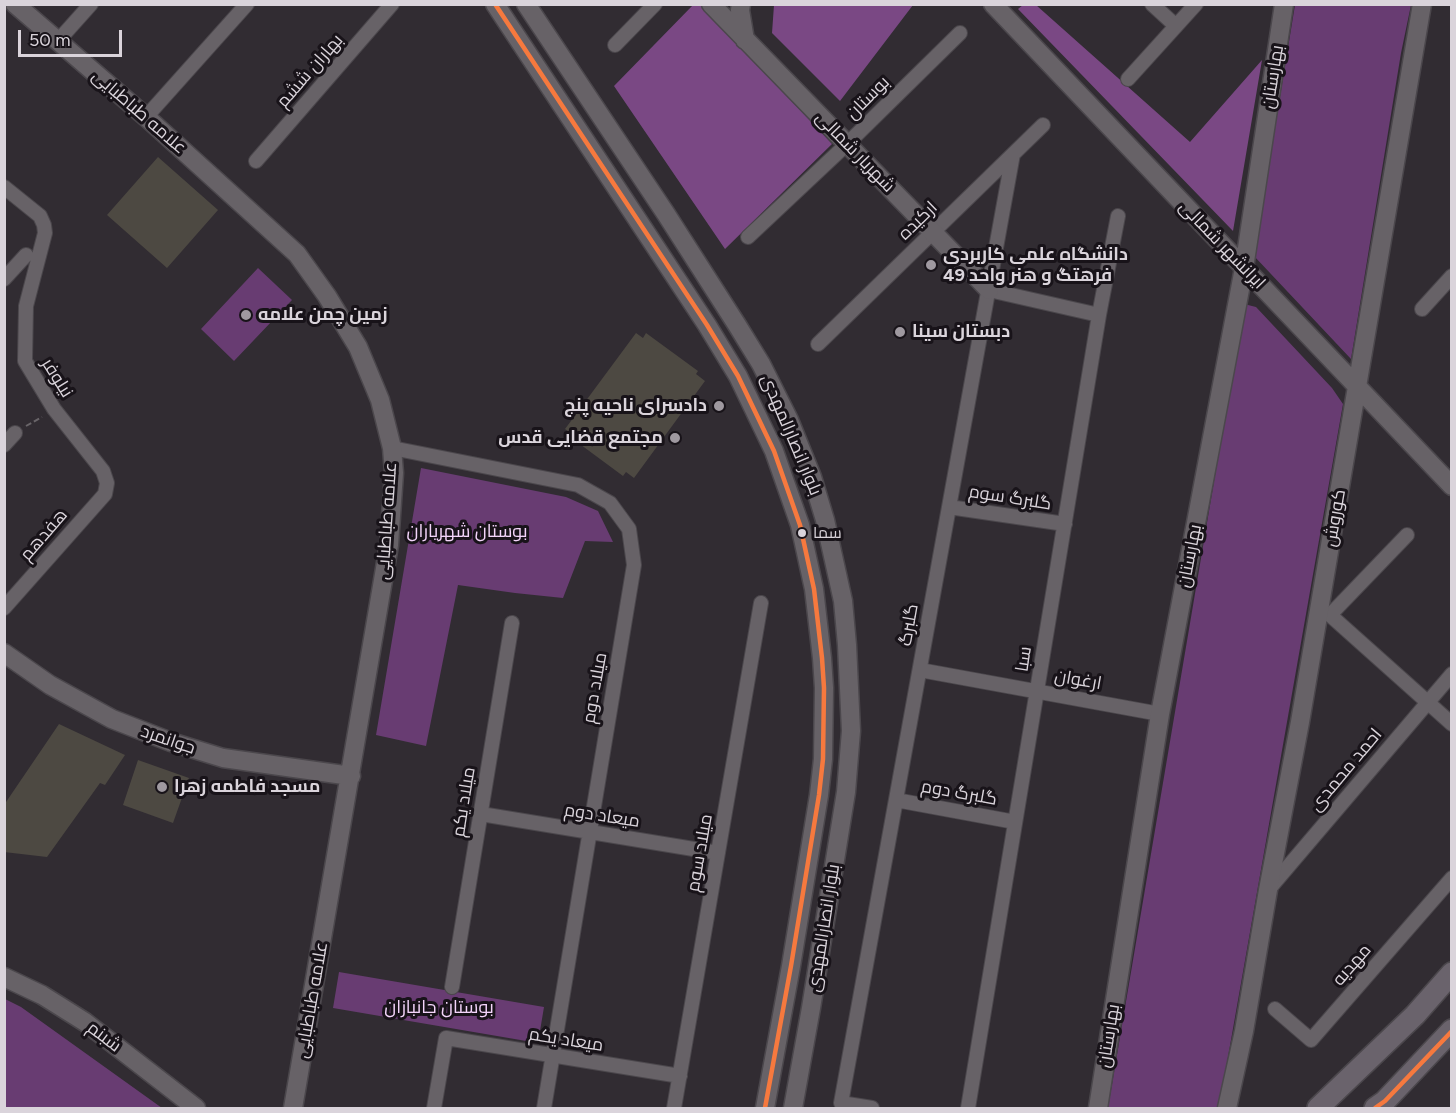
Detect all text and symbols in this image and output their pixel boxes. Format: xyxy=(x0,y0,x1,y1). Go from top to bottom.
scale bar xyxy=(21,18,124,56)
text: 50 m xyxy=(29,29,71,51)
street label: بهاران ششم xyxy=(272,30,348,112)
street label: بهارستان xyxy=(1257,44,1289,110)
street label: علامه طباطبایی xyxy=(87,65,191,159)
street label: بوستان xyxy=(842,72,894,124)
street label: شهریار شمالی xyxy=(811,107,899,197)
street label: ایرانشهر شمالی xyxy=(1174,196,1270,294)
street label: ارکیده xyxy=(894,197,942,245)
place label: دانشگاه علمی کاربردی فرهتگ و هنر واحد 49 xyxy=(943,244,1128,286)
marker: دانشگاه علمی کاربردی فرهتگ و هنر واحد 49 xyxy=(924,258,938,272)
place label: زمین چمن علامه xyxy=(258,304,388,326)
marker: زمین چمن علامه xyxy=(239,308,253,322)
place label: دبستان سینا xyxy=(912,321,1010,343)
marker: دبستان سینا xyxy=(893,325,907,339)
street label: نیلوفر xyxy=(37,354,77,402)
street label: بلوار انصارالمهدی xyxy=(756,371,826,499)
place label: دادسرای ناحیه پنج xyxy=(564,395,707,417)
marker: دادسرای ناحیه پنج xyxy=(712,399,726,413)
place label: مجتمع قضایی قدس xyxy=(498,427,663,449)
marker: مجتمع قضایی قدس xyxy=(668,431,682,445)
street label: علامه طباطبایی xyxy=(372,461,402,581)
street label: گلبرگ سوم xyxy=(967,481,1053,515)
street label: کوروش xyxy=(1319,488,1351,548)
street label: هفدهم xyxy=(16,505,72,565)
park label: بوستان شهریاران xyxy=(407,521,527,543)
street label: بهارستان xyxy=(1173,522,1207,590)
place label: سما xyxy=(813,523,842,543)
marker: سما xyxy=(796,527,808,539)
street label: گلبرگ xyxy=(895,602,923,648)
street label: سبا xyxy=(1011,645,1037,673)
street label: میلاد دوم xyxy=(578,651,612,725)
street label: ارغوان xyxy=(1053,665,1103,695)
street label: جوانمرد xyxy=(138,721,198,759)
street label: احمد محمدی xyxy=(1305,724,1387,816)
street label: میلاد یکم xyxy=(448,765,480,839)
place label: مسجد فاطمه زهرا xyxy=(174,776,320,798)
street label: گلبرگ دوم xyxy=(919,776,999,810)
marker: مسجد فاطمه زهرا xyxy=(155,780,169,794)
street label: میعاد دوم xyxy=(563,799,641,833)
street label: میلاد سوم xyxy=(683,812,717,894)
street label: بلوار انصارالمهدی xyxy=(803,862,845,994)
street label: علامه طباطبایی xyxy=(291,940,333,1060)
street label: مهدیه xyxy=(1328,940,1376,990)
park label: بوستان جانبازان xyxy=(384,997,494,1019)
street label: بهارستان xyxy=(1093,1003,1125,1069)
street label: شبنم xyxy=(83,1017,125,1057)
street label: میعاد یکم xyxy=(527,1023,605,1057)

